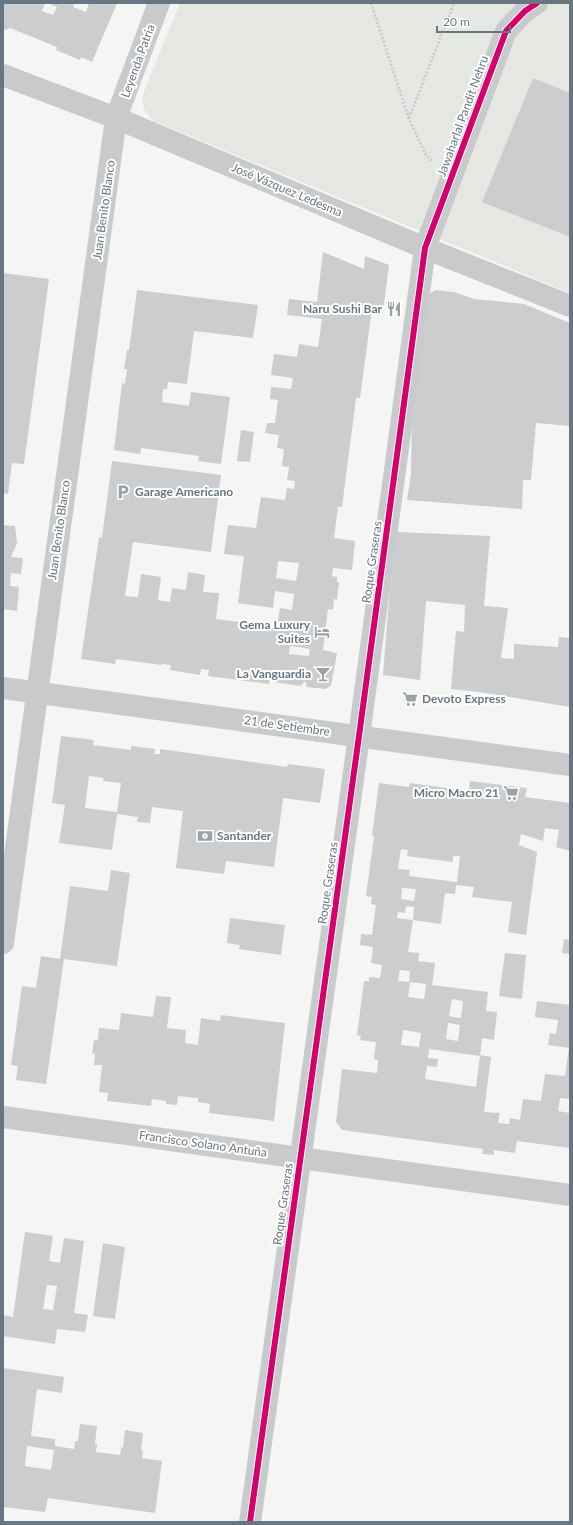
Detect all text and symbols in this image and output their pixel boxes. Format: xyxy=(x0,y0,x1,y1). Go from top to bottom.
scale bar xyxy=(437,8,510,34)
text: 20 m xyxy=(443,14,470,29)
street label: Leyenda Patria xyxy=(117,22,158,100)
street label: Jawaharlal Pandit Nehru xyxy=(434,53,491,178)
street label: Juan Benito Blanco xyxy=(89,159,118,261)
street label: José Vázquez Ledesma xyxy=(230,159,345,220)
restaurant icon: Naru Sushi Bar xyxy=(385,300,403,318)
place label: Naru Sushi Bar xyxy=(303,301,383,316)
street label: Juan Benito Blanco xyxy=(44,479,73,581)
parking icon: Garage Americano xyxy=(114,483,132,501)
place label: Garage Americano xyxy=(135,484,233,499)
street label: Roque Graseras xyxy=(358,520,385,604)
place label: Gema Luxury Suites xyxy=(239,617,311,646)
hotel icon: Gema Luxury Suites xyxy=(313,623,331,641)
bar icon: La Vanguardia xyxy=(314,665,332,683)
place label: La Vanguardia xyxy=(236,666,311,681)
supermarket icon: Devoto Express xyxy=(401,690,419,708)
place label: Devoto Express xyxy=(422,691,506,706)
street label: 21 de Setiembre xyxy=(243,712,331,739)
supermarket icon: Micro Macro 21 xyxy=(502,784,520,802)
place label: Micro Macro 21 xyxy=(414,785,499,800)
bank icon: Santander xyxy=(196,827,214,845)
place label: Santander xyxy=(217,828,272,843)
street label: Roque Graseras xyxy=(314,841,341,925)
street label: Francisco Solano Antuña xyxy=(138,1127,268,1160)
street label: Roque Graseras xyxy=(269,1162,296,1246)

